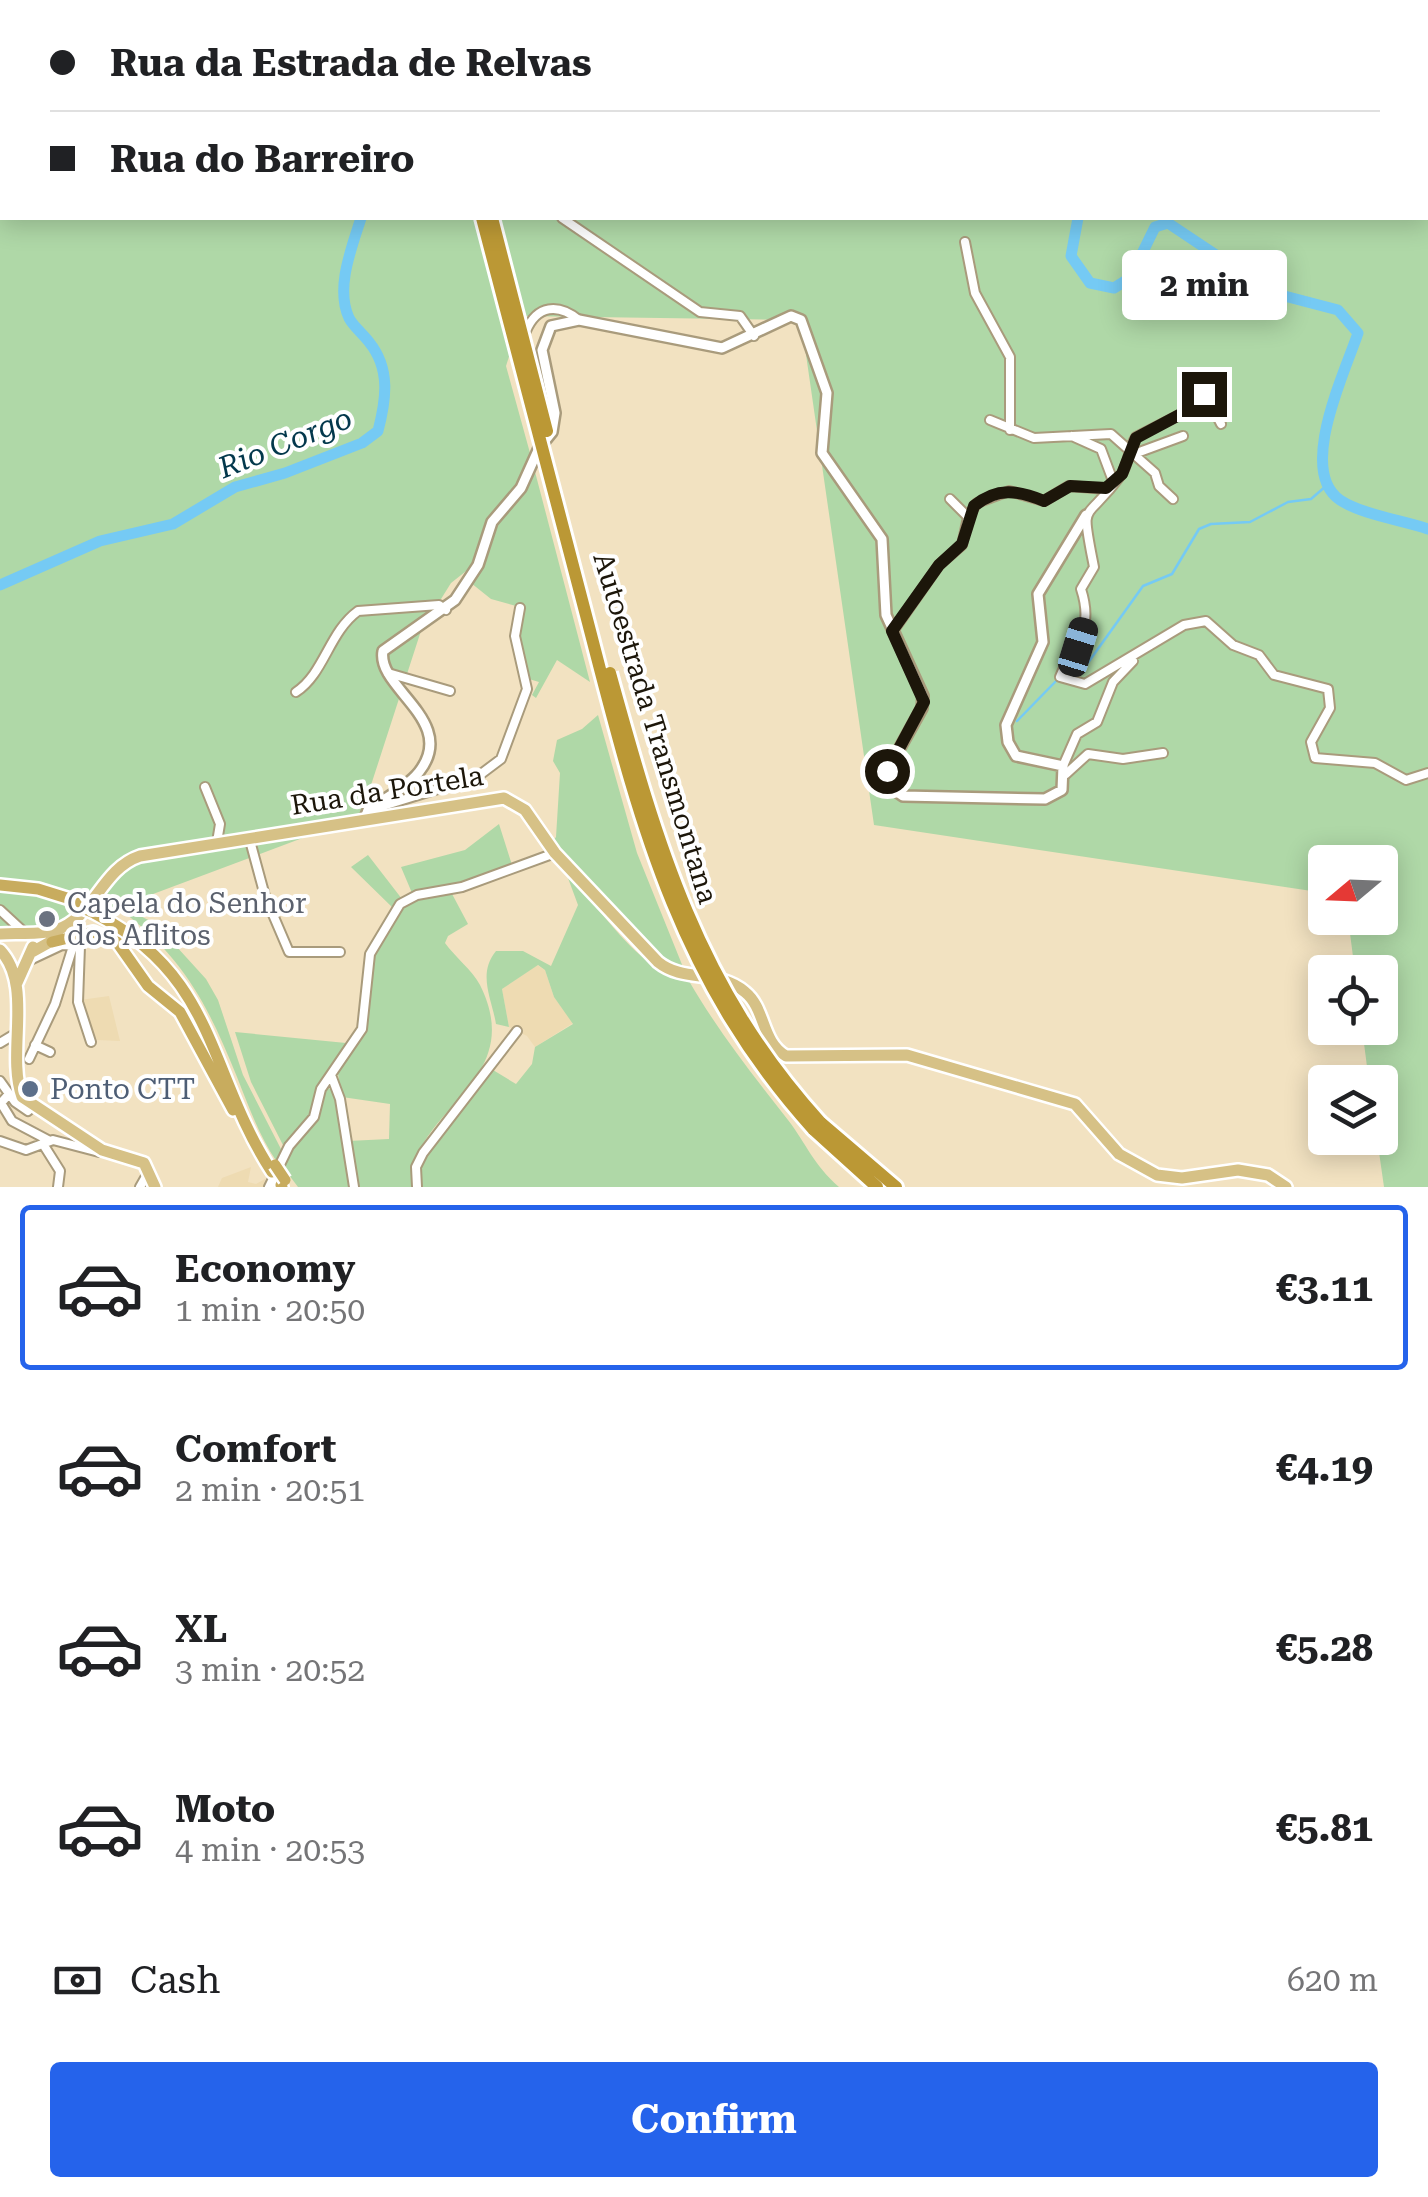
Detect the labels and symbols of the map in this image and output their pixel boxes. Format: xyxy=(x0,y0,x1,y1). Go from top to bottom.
callout: 2 min xyxy=(1122,249,1286,319)
route end xyxy=(1182,372,1227,417)
water label: Rio Corgo xyxy=(212,400,357,486)
street label: Autoestrada Transmontana xyxy=(586,549,725,908)
car xyxy=(1055,614,1101,680)
route start xyxy=(865,749,910,794)
street label: Rua da Portela xyxy=(288,759,486,822)
north arrow xyxy=(1308,845,1398,935)
place label: Capela do Senhor dos Aflitos xyxy=(67,887,306,952)
marker: Capela do Senhor dos Aflitos xyxy=(36,908,58,930)
place label: Ponto CTT xyxy=(50,1073,195,1106)
marker: Ponto CTT xyxy=(19,1078,41,1100)

